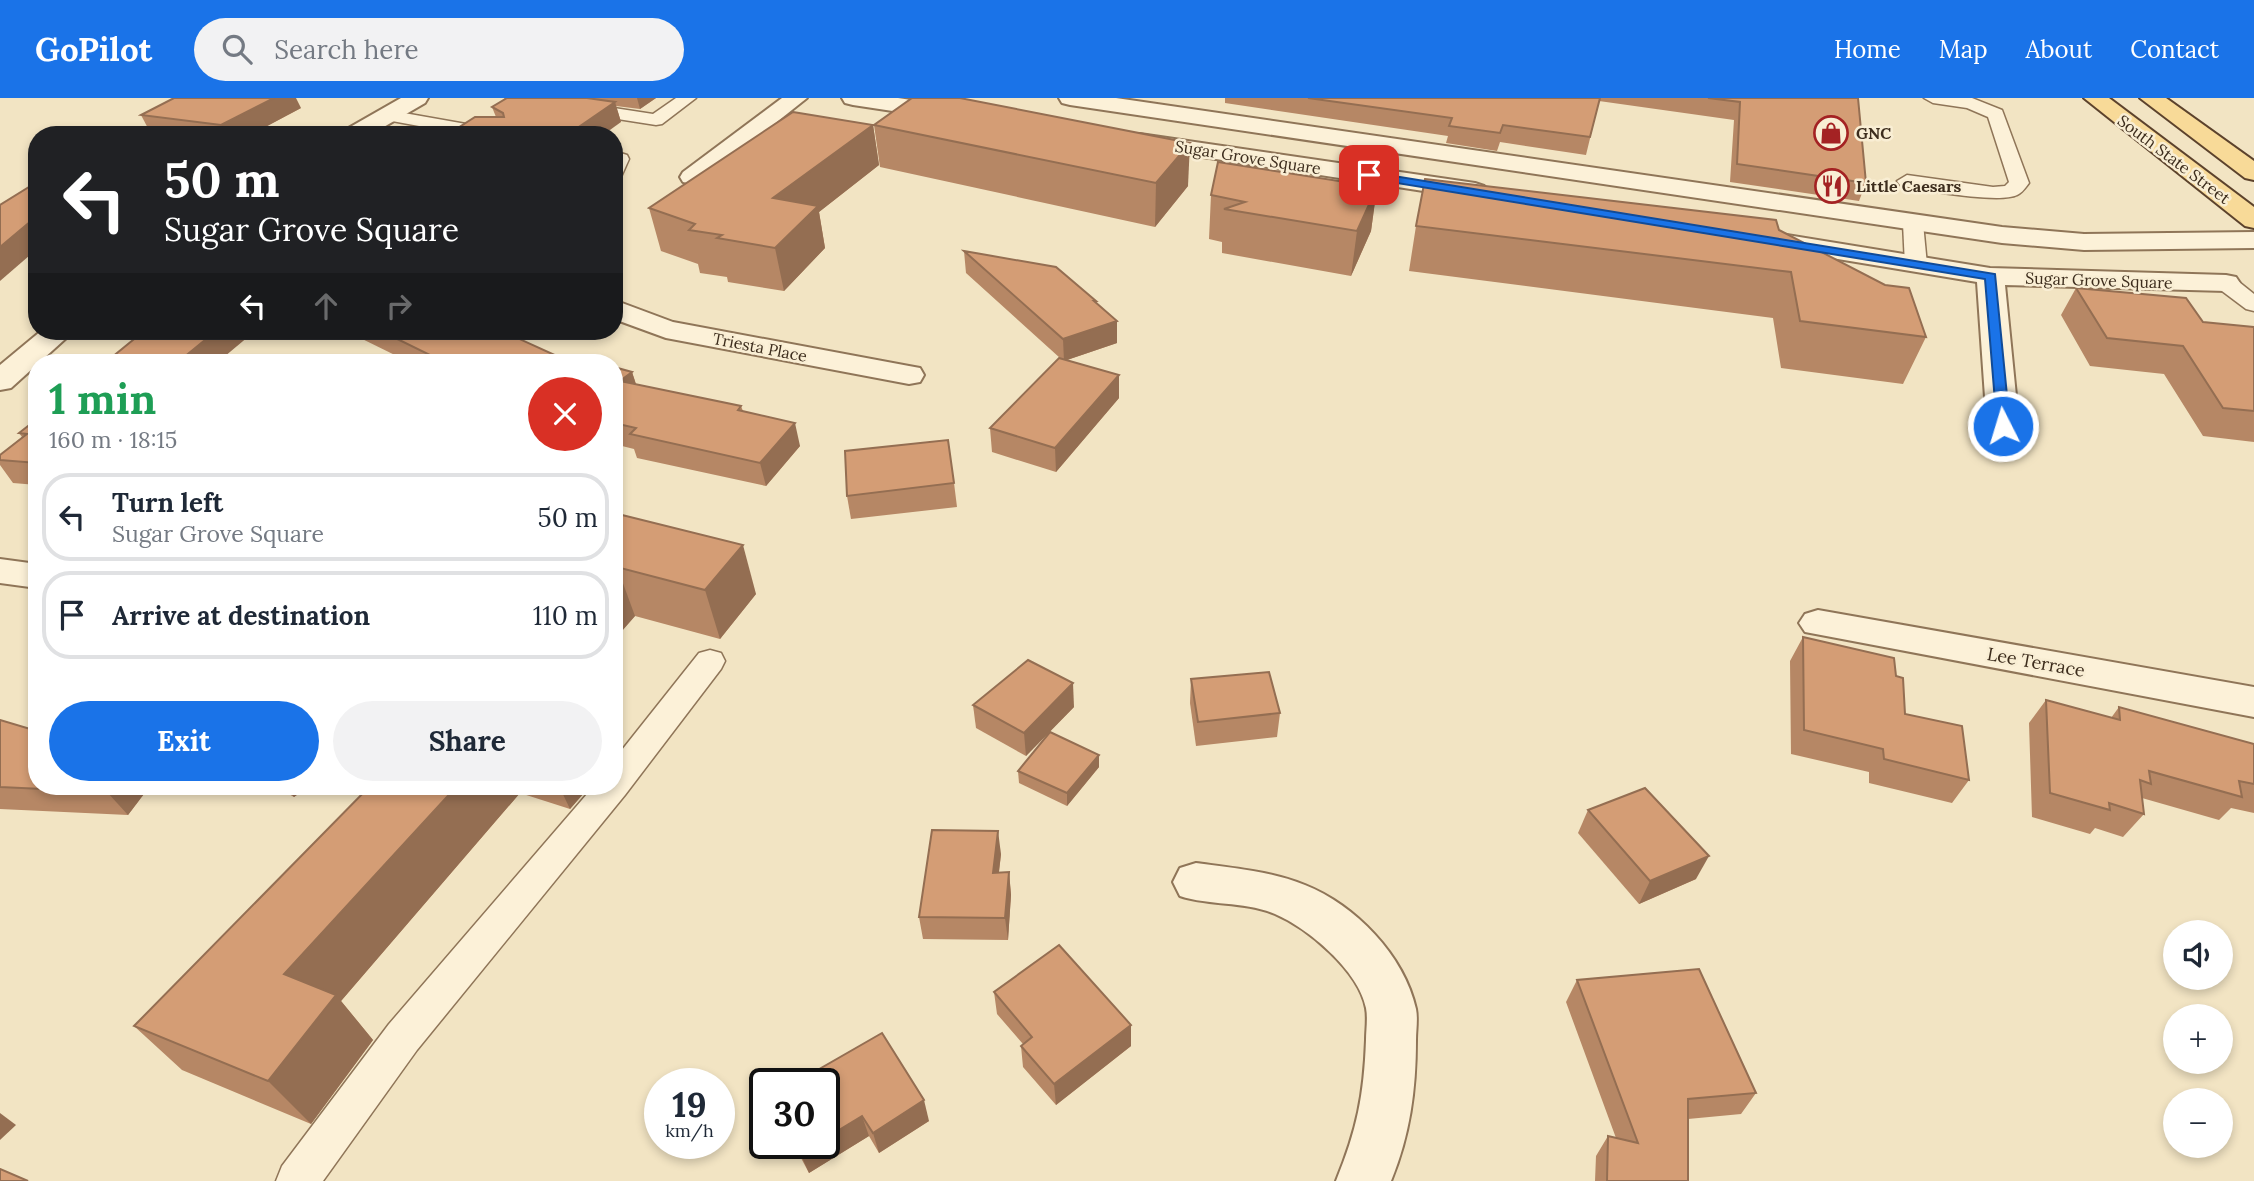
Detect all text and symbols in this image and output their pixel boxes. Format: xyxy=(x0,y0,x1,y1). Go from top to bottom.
search box xyxy=(194,18,684,81)
text: GoPilot xyxy=(35,28,152,70)
icon: search xyxy=(218,30,256,68)
text: Search here xyxy=(274,33,419,66)
text: Home xyxy=(1834,34,1901,65)
text: Map xyxy=(1939,34,1988,65)
text: About xyxy=(2026,34,2092,65)
text: Contact xyxy=(2130,34,2219,65)
street label: South State Street xyxy=(2114,110,2235,208)
shop icon: GNC xyxy=(1812,114,1850,152)
place label: GNC xyxy=(1856,123,1891,143)
street label: Sugar Grove Square xyxy=(1174,136,1323,178)
pin xyxy=(1339,145,1399,205)
text: 50 m xyxy=(164,148,280,210)
icon: left xyxy=(49,154,140,245)
icon: arrive xyxy=(1350,156,1388,194)
restaurant icon: Little Caesars xyxy=(1813,167,1851,205)
place label: Little Caesars xyxy=(1856,176,1962,196)
text: Sugar Grove Square xyxy=(164,209,459,250)
street label: Sugar Grove Square xyxy=(2025,267,2173,293)
icon: left xyxy=(234,287,272,325)
icon: ahead xyxy=(307,287,345,325)
icon: right xyxy=(380,287,418,325)
street label: Triesta Place xyxy=(711,328,809,366)
text: 1 min xyxy=(49,372,156,426)
button: close xyxy=(528,377,602,451)
position arrow xyxy=(1966,389,2040,463)
text: 160 m · 18:15 xyxy=(49,425,177,454)
text: Turn left xyxy=(112,486,223,519)
icon: left xyxy=(53,498,91,536)
text: 50 m xyxy=(538,501,598,534)
text: Sugar Grove Square xyxy=(112,519,324,548)
icon: arrive xyxy=(53,596,91,634)
text: Arrive at destination xyxy=(112,599,370,632)
text: 110 m xyxy=(533,599,598,632)
street label: Lee Terrace xyxy=(1985,642,2087,682)
button: Exit xyxy=(49,701,319,781)
button: Share xyxy=(333,701,602,781)
map controls xyxy=(2163,920,2233,1158)
button: sound xyxy=(2163,920,2233,990)
button: + xyxy=(2163,1004,2233,1074)
speed limit sign: 30 xyxy=(749,1068,840,1159)
text: 19 xyxy=(672,1082,707,1127)
button: − xyxy=(2163,1088,2233,1158)
text: km/h xyxy=(665,1119,714,1142)

